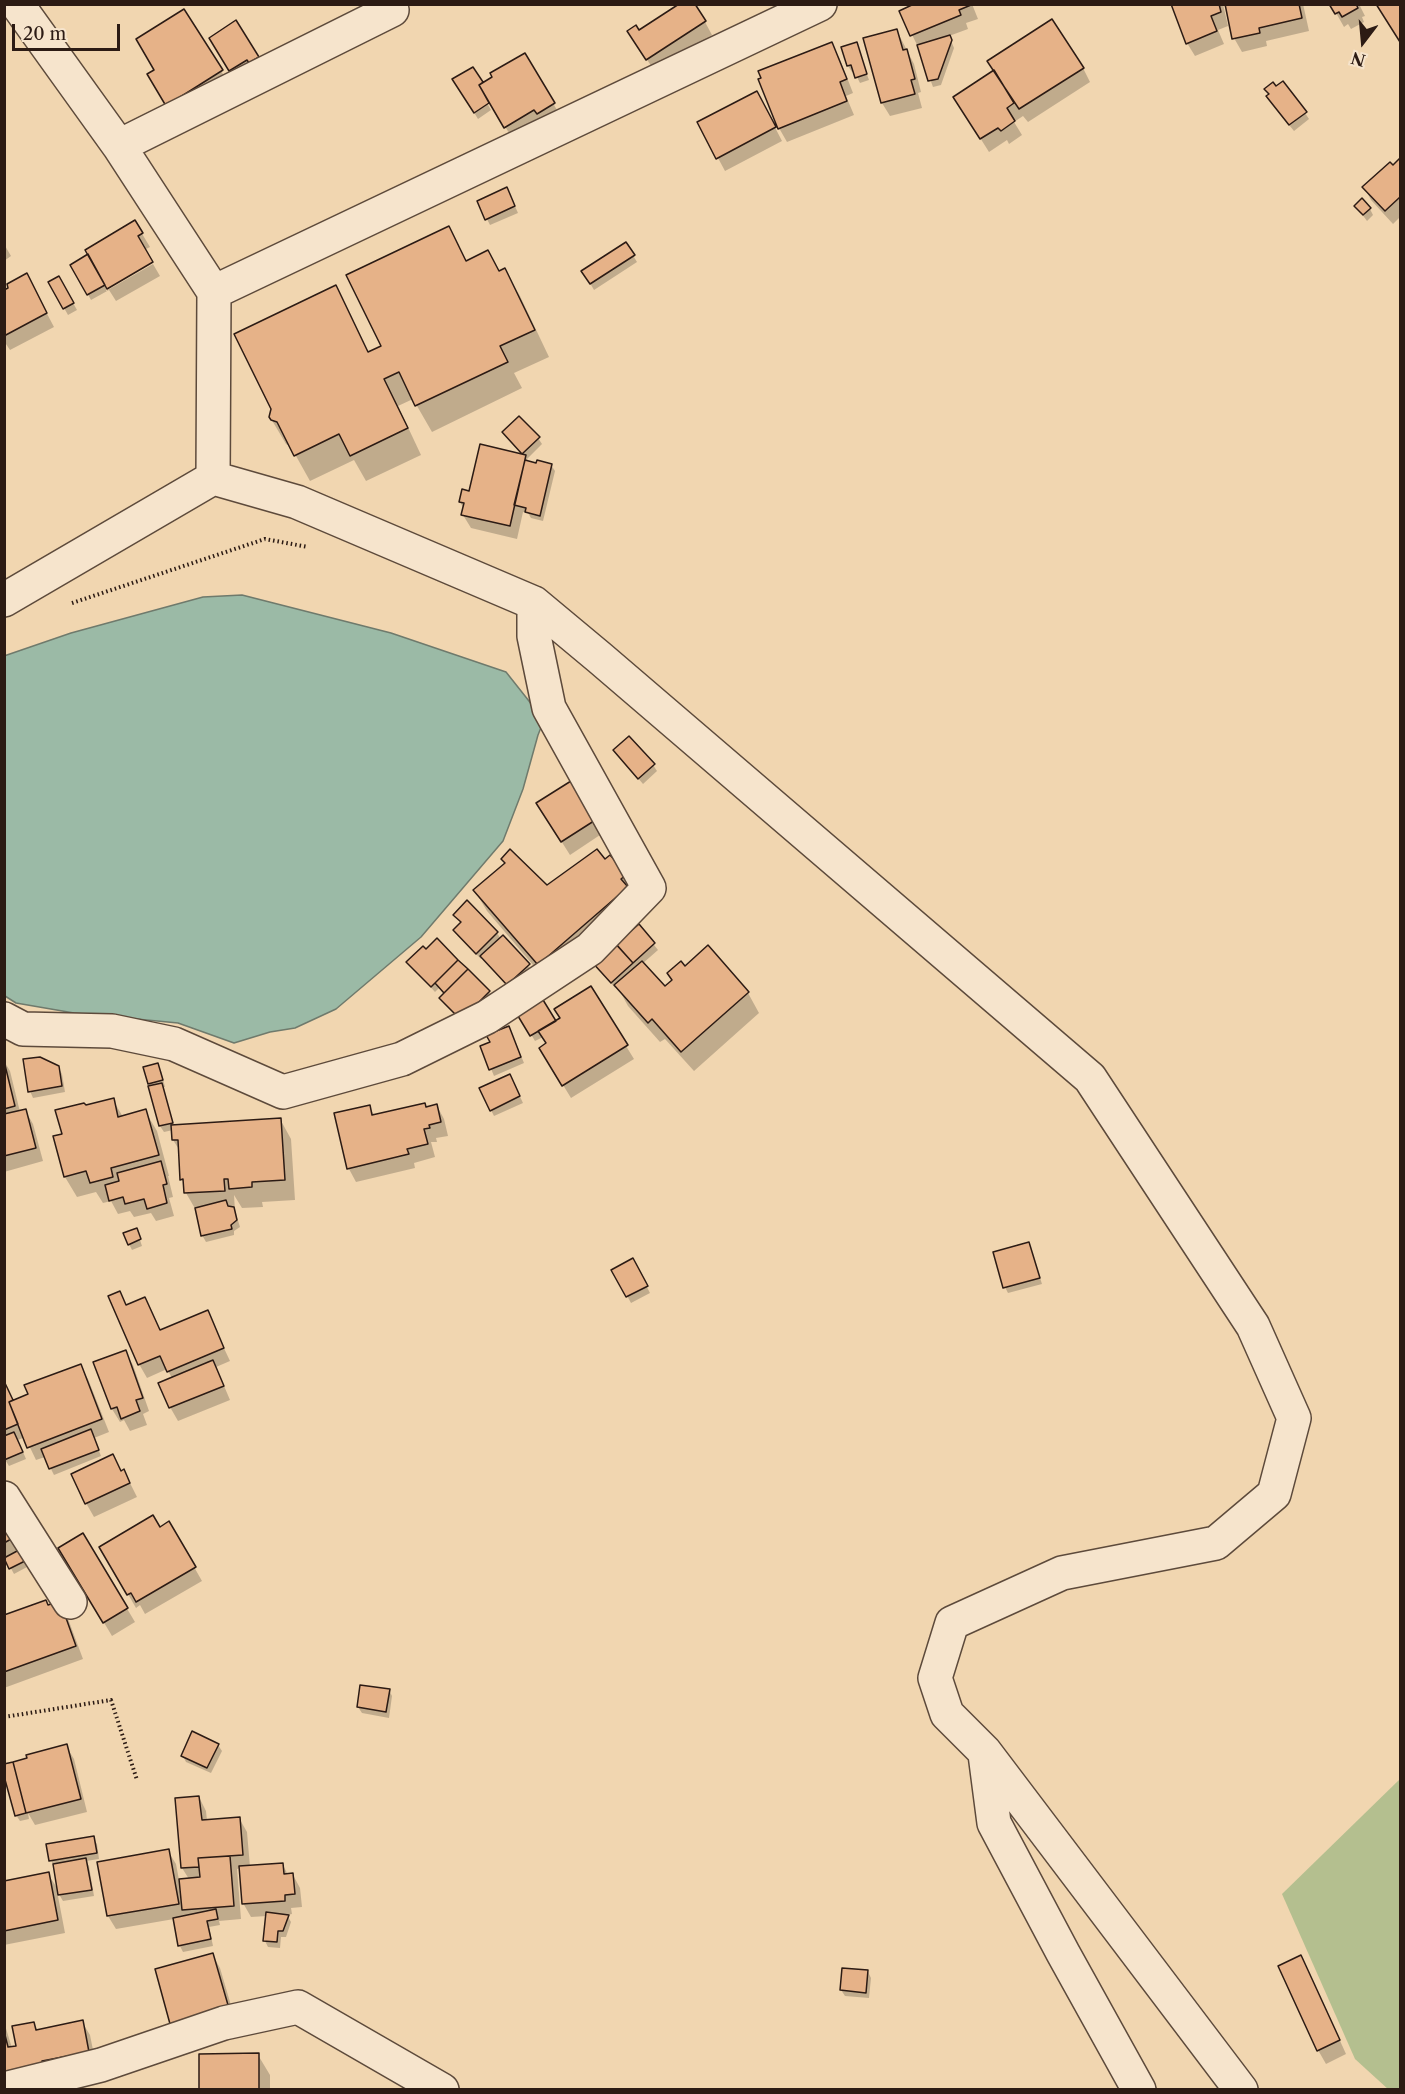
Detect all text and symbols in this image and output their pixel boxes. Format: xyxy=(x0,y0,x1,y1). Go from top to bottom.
scale bar xyxy=(15,12,123,50)
north arrow xyxy=(1333,12,1393,72)
text: 20 m xyxy=(23,23,66,45)
text: N xyxy=(1349,48,1367,71)

